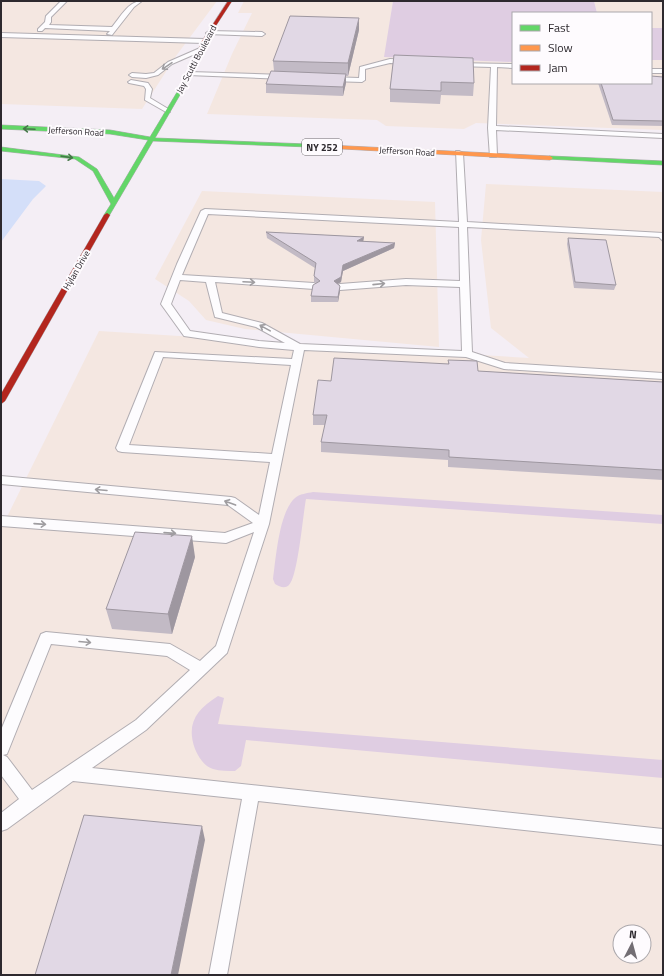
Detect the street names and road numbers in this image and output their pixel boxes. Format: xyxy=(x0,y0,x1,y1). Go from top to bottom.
street label: Jay Scutti Boulevard xyxy=(173,22,220,95)
street label: Jefferson Road xyxy=(48,123,104,139)
road number: NY 252 xyxy=(302,139,342,155)
street label: Jefferson Road xyxy=(379,143,435,159)
street label: Hylan Drive xyxy=(59,248,93,292)

